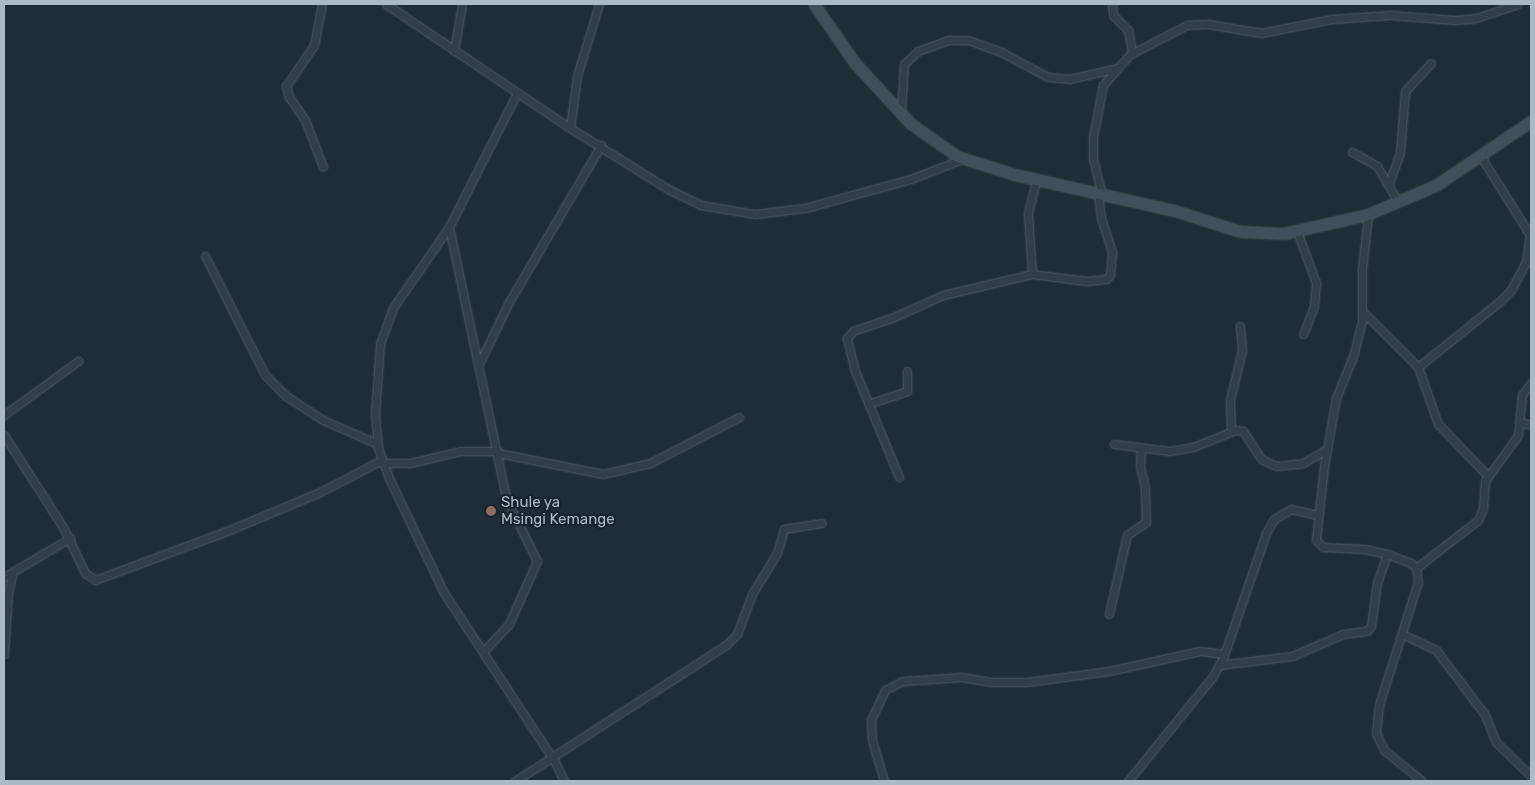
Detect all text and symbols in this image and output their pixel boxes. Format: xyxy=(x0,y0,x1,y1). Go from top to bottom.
place label: Shule ya Msingi Kemange xyxy=(501,493,615,528)
marker: Shule ya Msingi Kemange xyxy=(485,505,497,517)

